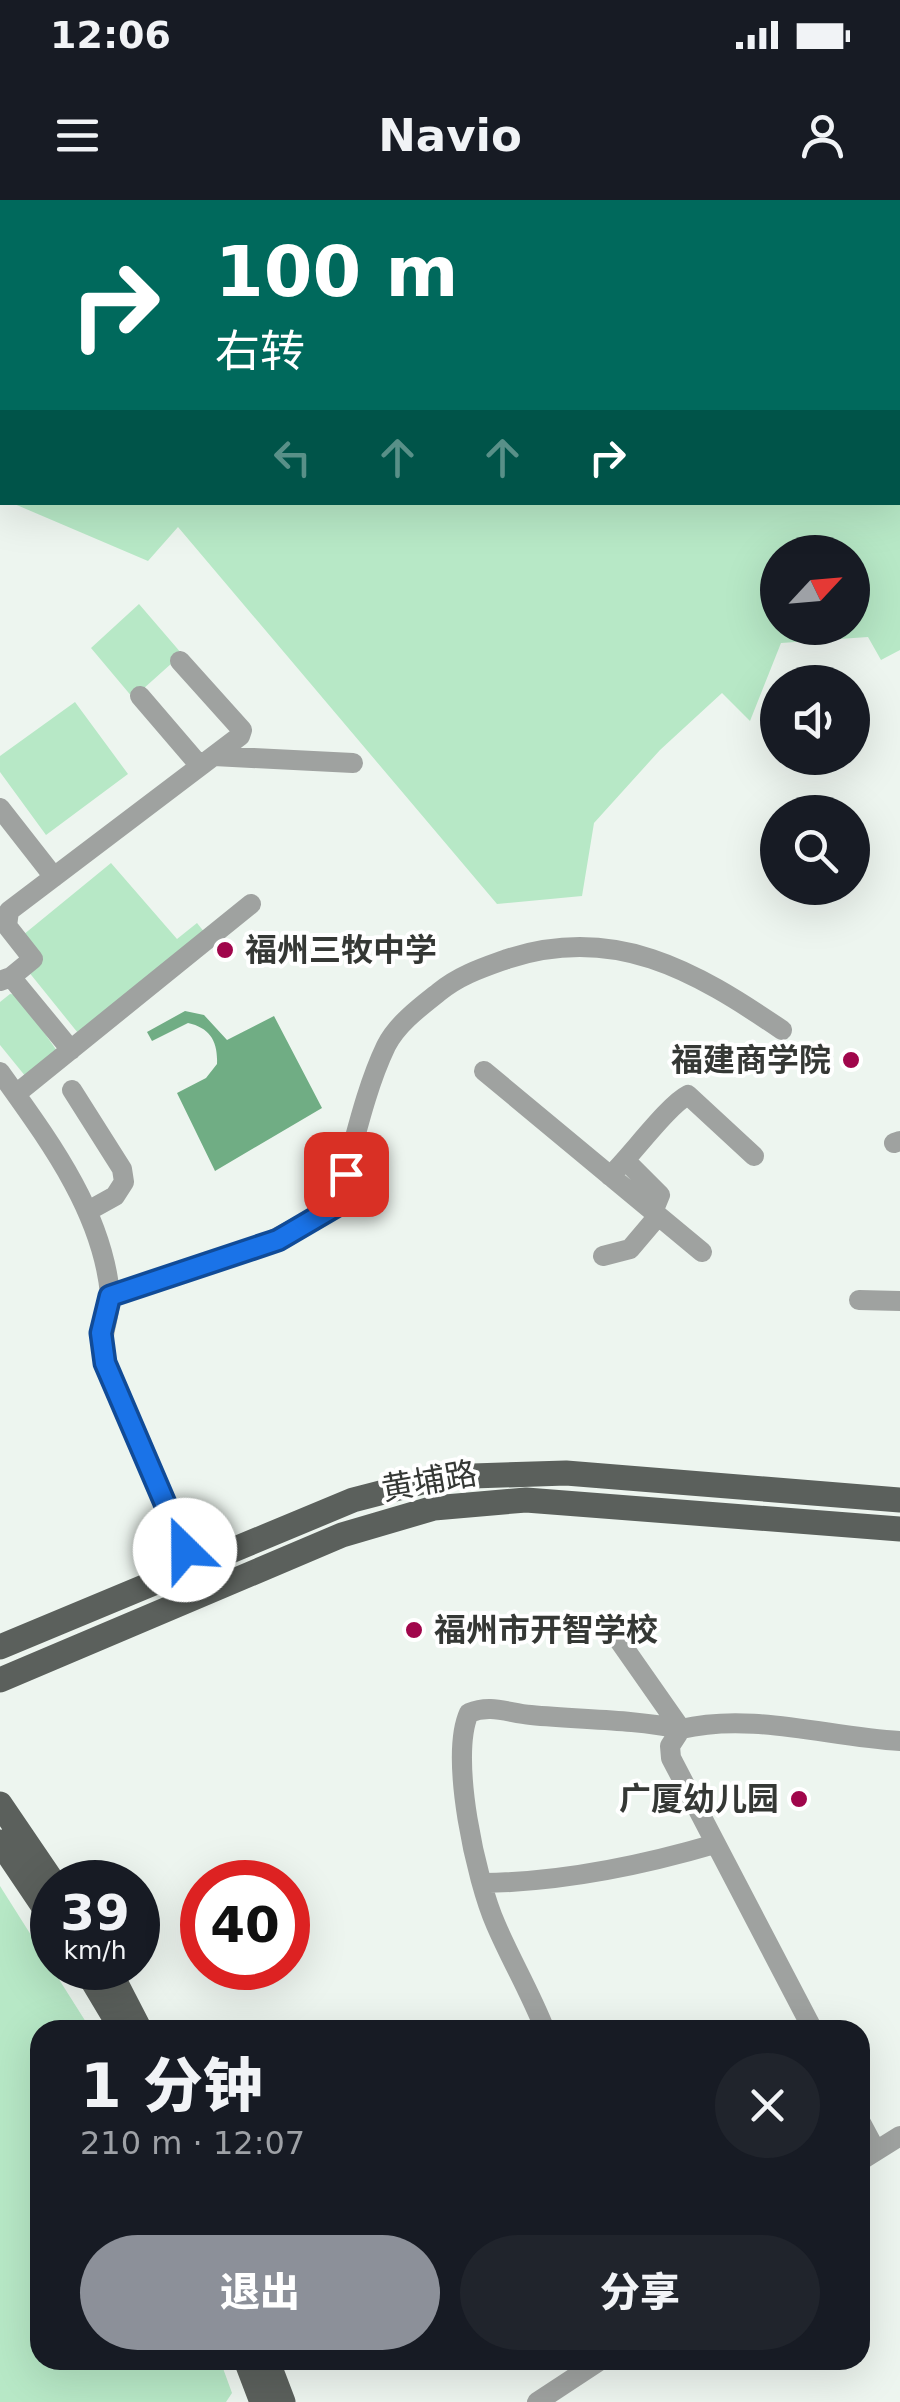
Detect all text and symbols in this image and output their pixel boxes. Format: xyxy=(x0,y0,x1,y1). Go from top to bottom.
text: 12:06 xyxy=(50,13,171,57)
icon: menu xyxy=(50,108,105,163)
icon: person xyxy=(795,108,850,163)
text: Navio xyxy=(378,109,522,162)
text: 100 m xyxy=(215,231,458,313)
icon: right xyxy=(50,240,180,370)
text: 右转 xyxy=(215,325,305,378)
icon: left xyxy=(265,430,320,485)
icon: ahead xyxy=(370,430,425,485)
icon: ahead xyxy=(475,430,530,485)
icon: right xyxy=(580,430,635,485)
north arrow xyxy=(760,535,870,645)
map controls xyxy=(760,535,870,905)
button: sound xyxy=(760,665,870,775)
button: search xyxy=(760,795,870,905)
place label: 福州三牧中学 xyxy=(245,931,437,969)
marker: 福州三牧中学 xyxy=(214,939,236,961)
place label: 福建商学院 xyxy=(671,1041,831,1079)
marker: 福建商学院 xyxy=(840,1049,862,1071)
pin xyxy=(304,1132,389,1217)
icon: arrive xyxy=(319,1147,374,1202)
street label: 黄埔路 xyxy=(378,1454,480,1508)
position arrow xyxy=(133,1498,237,1602)
place label: 福州市开智学校 xyxy=(434,1611,658,1649)
marker: 福州市开智学校 xyxy=(403,1619,425,1641)
place label: 广厦幼儿园 xyxy=(619,1780,779,1818)
marker: 广厦幼儿园 xyxy=(788,1788,810,1810)
speed limit sign: 40 xyxy=(180,1860,310,1990)
text: 39 xyxy=(60,1884,130,1942)
text: km/h xyxy=(63,1936,127,1965)
text: 1 分钟 xyxy=(80,2051,263,2121)
button: close xyxy=(715,2053,820,2158)
text: 210 m · 12:07 xyxy=(80,2124,305,2162)
button: 退出 xyxy=(80,2235,440,2350)
button: 分享 xyxy=(460,2235,820,2350)

